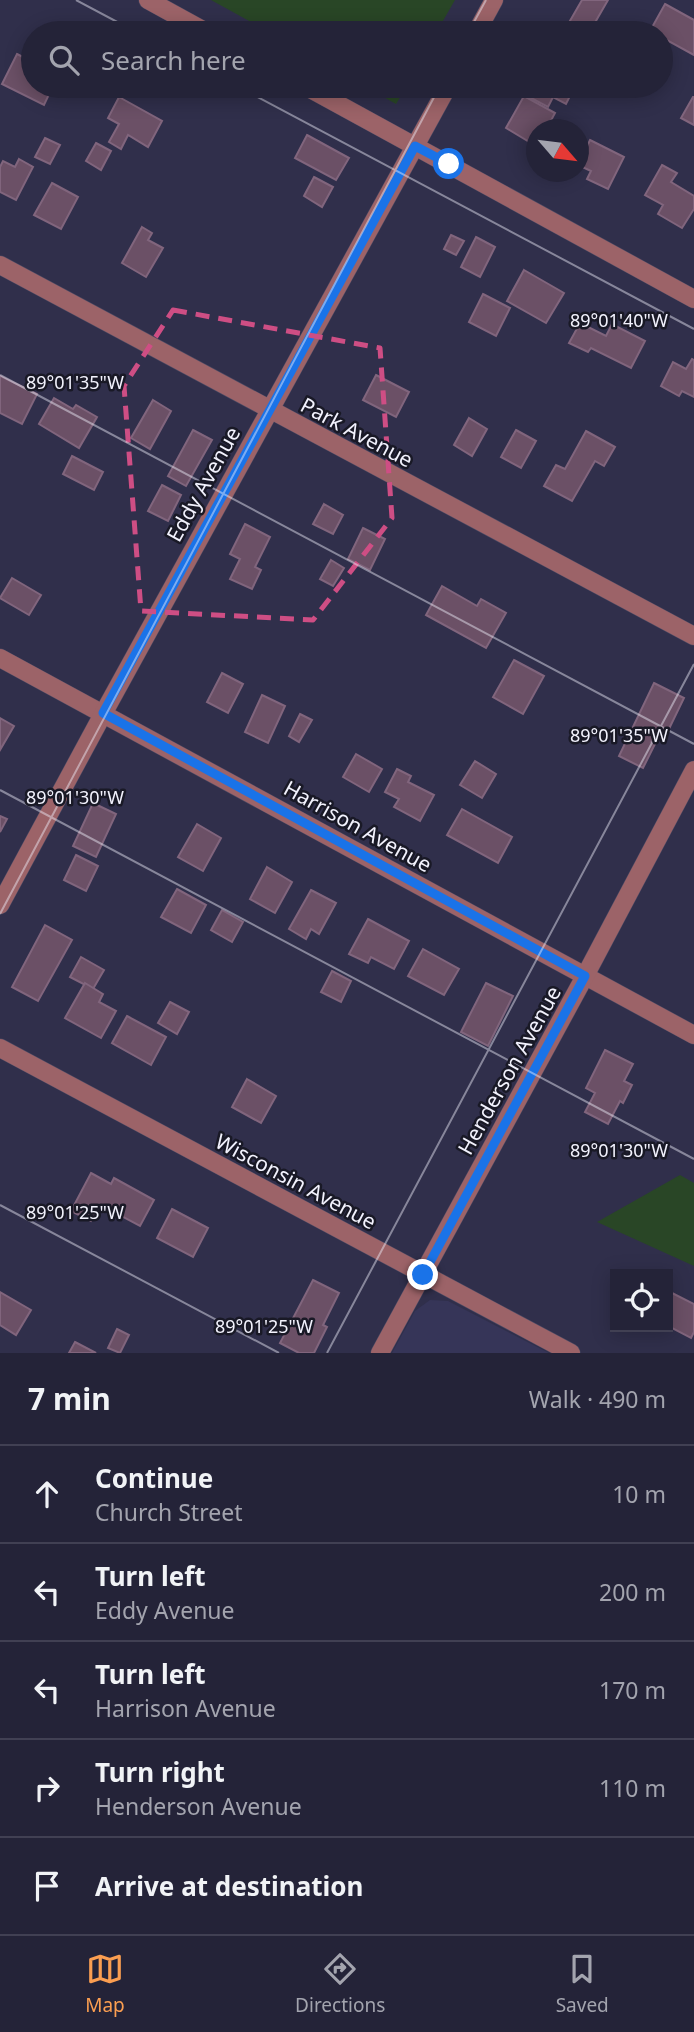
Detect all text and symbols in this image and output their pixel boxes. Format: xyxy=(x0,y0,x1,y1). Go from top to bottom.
search box xyxy=(21,21,673,98)
icon: search xyxy=(45,41,83,79)
text: Search here xyxy=(101,42,246,78)
north arrow xyxy=(526,119,589,182)
route start xyxy=(433,148,464,179)
text: 89°01'40"W xyxy=(570,308,668,332)
text: 89°01'35"W xyxy=(26,370,124,394)
street label: Park Avenue xyxy=(296,391,418,473)
street label: Eddy Avenue xyxy=(160,421,246,547)
text: 89°01'35"W xyxy=(570,723,668,747)
street label: Harrison Avenue xyxy=(279,774,437,878)
text: 89°01'30"W xyxy=(26,785,124,809)
street label: Henderson Avenue xyxy=(451,981,567,1159)
street label: Wisconsin Avenue xyxy=(211,1127,381,1235)
text: 89°01'30"W xyxy=(570,1138,668,1162)
text: 89°01'25"W xyxy=(26,1200,124,1224)
route end xyxy=(407,1259,438,1290)
map controls xyxy=(610,1269,673,1332)
button: locate xyxy=(610,1269,673,1332)
text: 89°01'25"W xyxy=(215,1314,313,1338)
text: 7 min xyxy=(28,1378,111,1419)
text: Walk · 490 m xyxy=(529,1383,666,1415)
text: Continue xyxy=(95,1460,213,1496)
icon: ahead xyxy=(28,1475,66,1513)
text: 10 m xyxy=(612,1478,666,1510)
text: Church Street xyxy=(95,1496,242,1528)
text: Turn left xyxy=(95,1558,206,1594)
icon: left xyxy=(28,1573,66,1611)
text: 200 m xyxy=(599,1576,666,1608)
text: Eddy Avenue xyxy=(95,1594,235,1626)
text: Turn left xyxy=(95,1656,206,1692)
icon: left xyxy=(28,1671,66,1709)
text: 170 m xyxy=(599,1674,666,1706)
text: Harrison Avenue xyxy=(95,1692,276,1724)
text: Turn right xyxy=(95,1754,225,1790)
icon: right xyxy=(28,1769,66,1807)
text: 110 m xyxy=(599,1772,666,1804)
text: Henderson Avenue xyxy=(95,1790,302,1822)
icon: arrive xyxy=(28,1867,66,1905)
text: Arrive at destination xyxy=(95,1868,364,1904)
tab: Map xyxy=(85,1950,125,2018)
tab: Directions xyxy=(295,1950,385,2018)
tab: Saved xyxy=(556,1950,609,2018)

